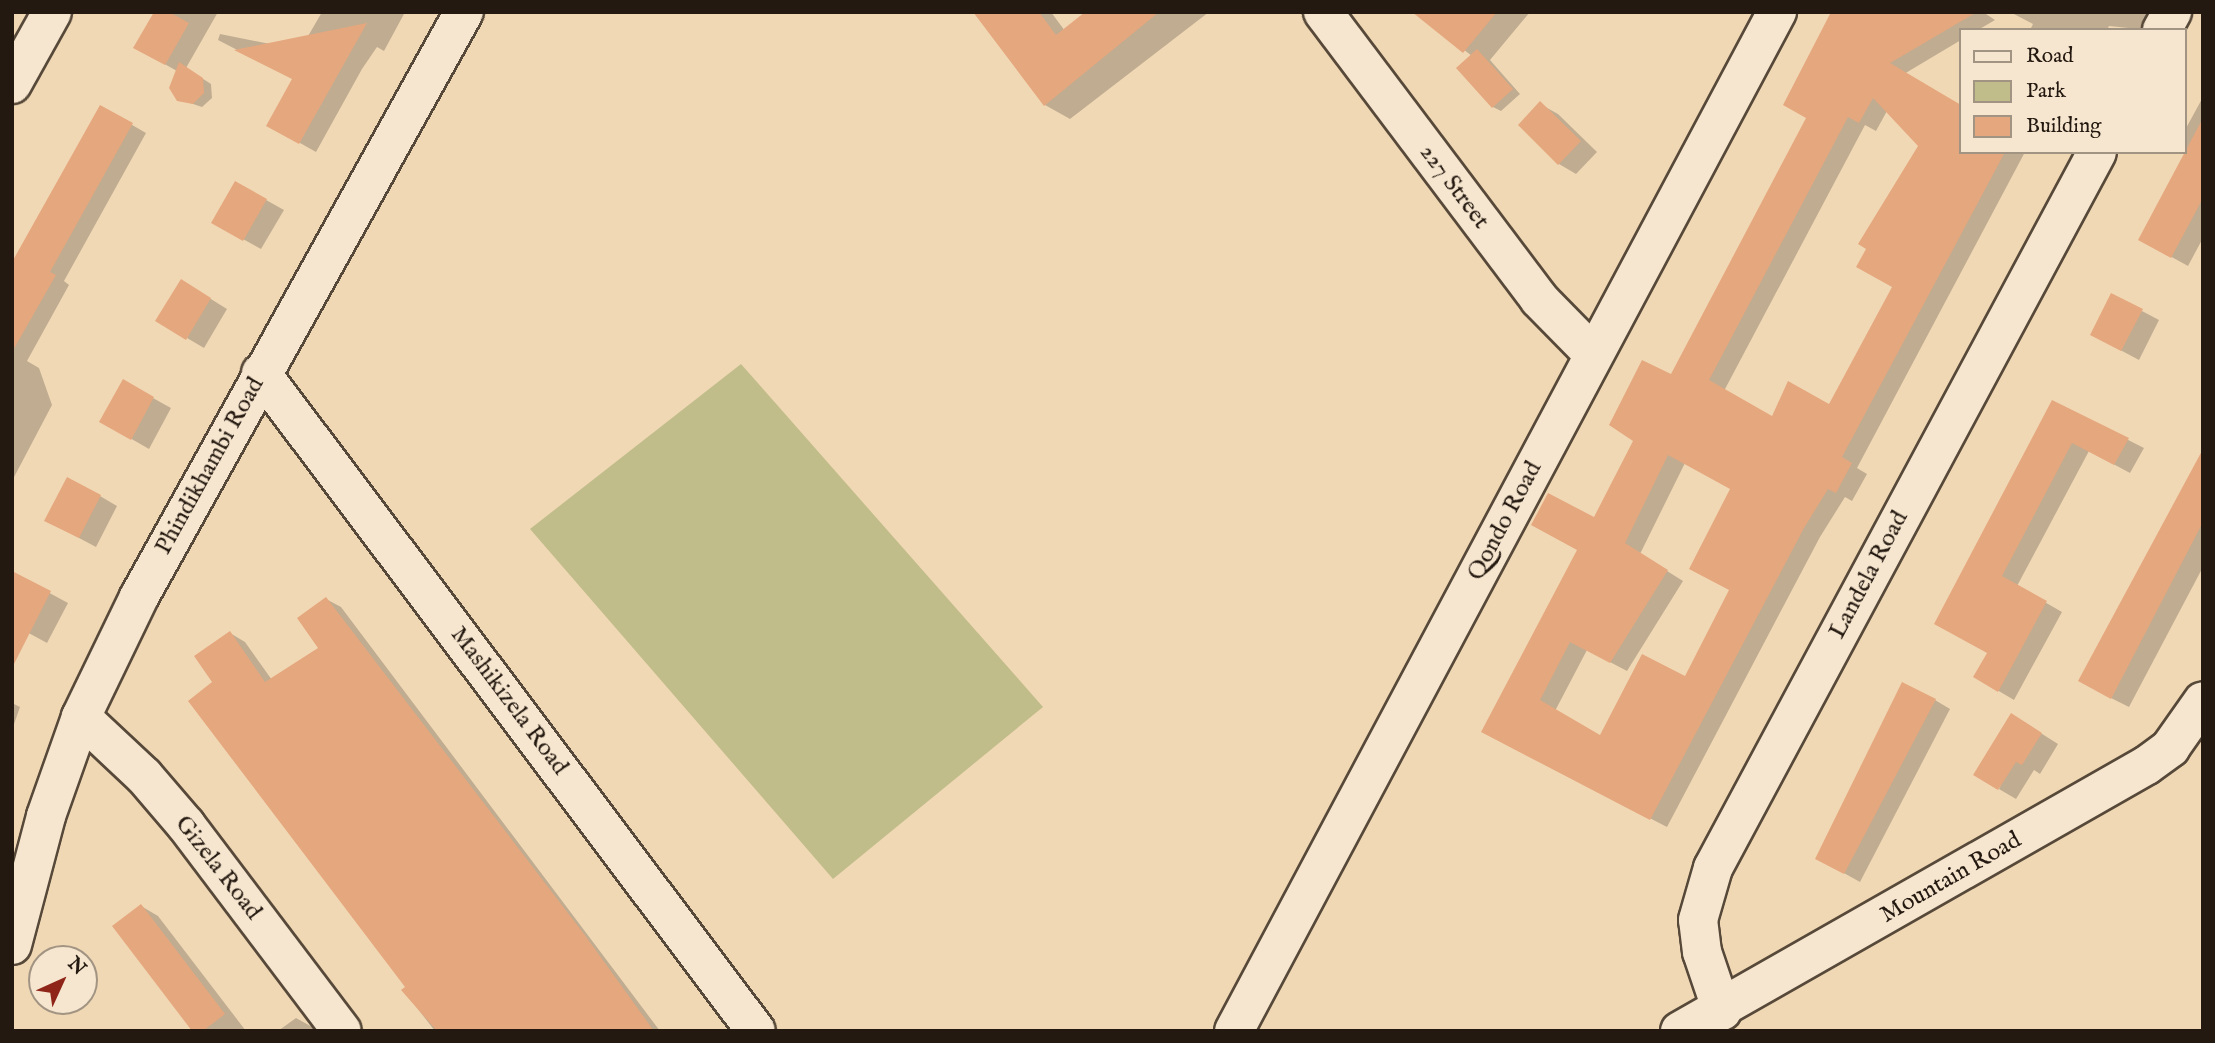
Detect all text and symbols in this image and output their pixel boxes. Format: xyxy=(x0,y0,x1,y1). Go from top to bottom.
legend xyxy=(1960,28,2187,154)
text: Road xyxy=(2026,43,2073,70)
text: Park xyxy=(2026,78,2066,105)
text: Building xyxy=(2026,113,2101,140)
street label: 227 Street xyxy=(1413,139,1495,235)
street label: Phindikhambi Road xyxy=(149,372,271,560)
street label: Qondo Road xyxy=(1462,457,1548,585)
street label: Landela Road xyxy=(1823,506,1915,644)
street label: Mashikizela Road xyxy=(444,621,574,781)
street label: Gizela Road xyxy=(168,810,268,926)
street label: Mountain Road xyxy=(1876,826,2026,930)
north arrow xyxy=(28,945,98,1015)
text: N xyxy=(62,952,91,981)

